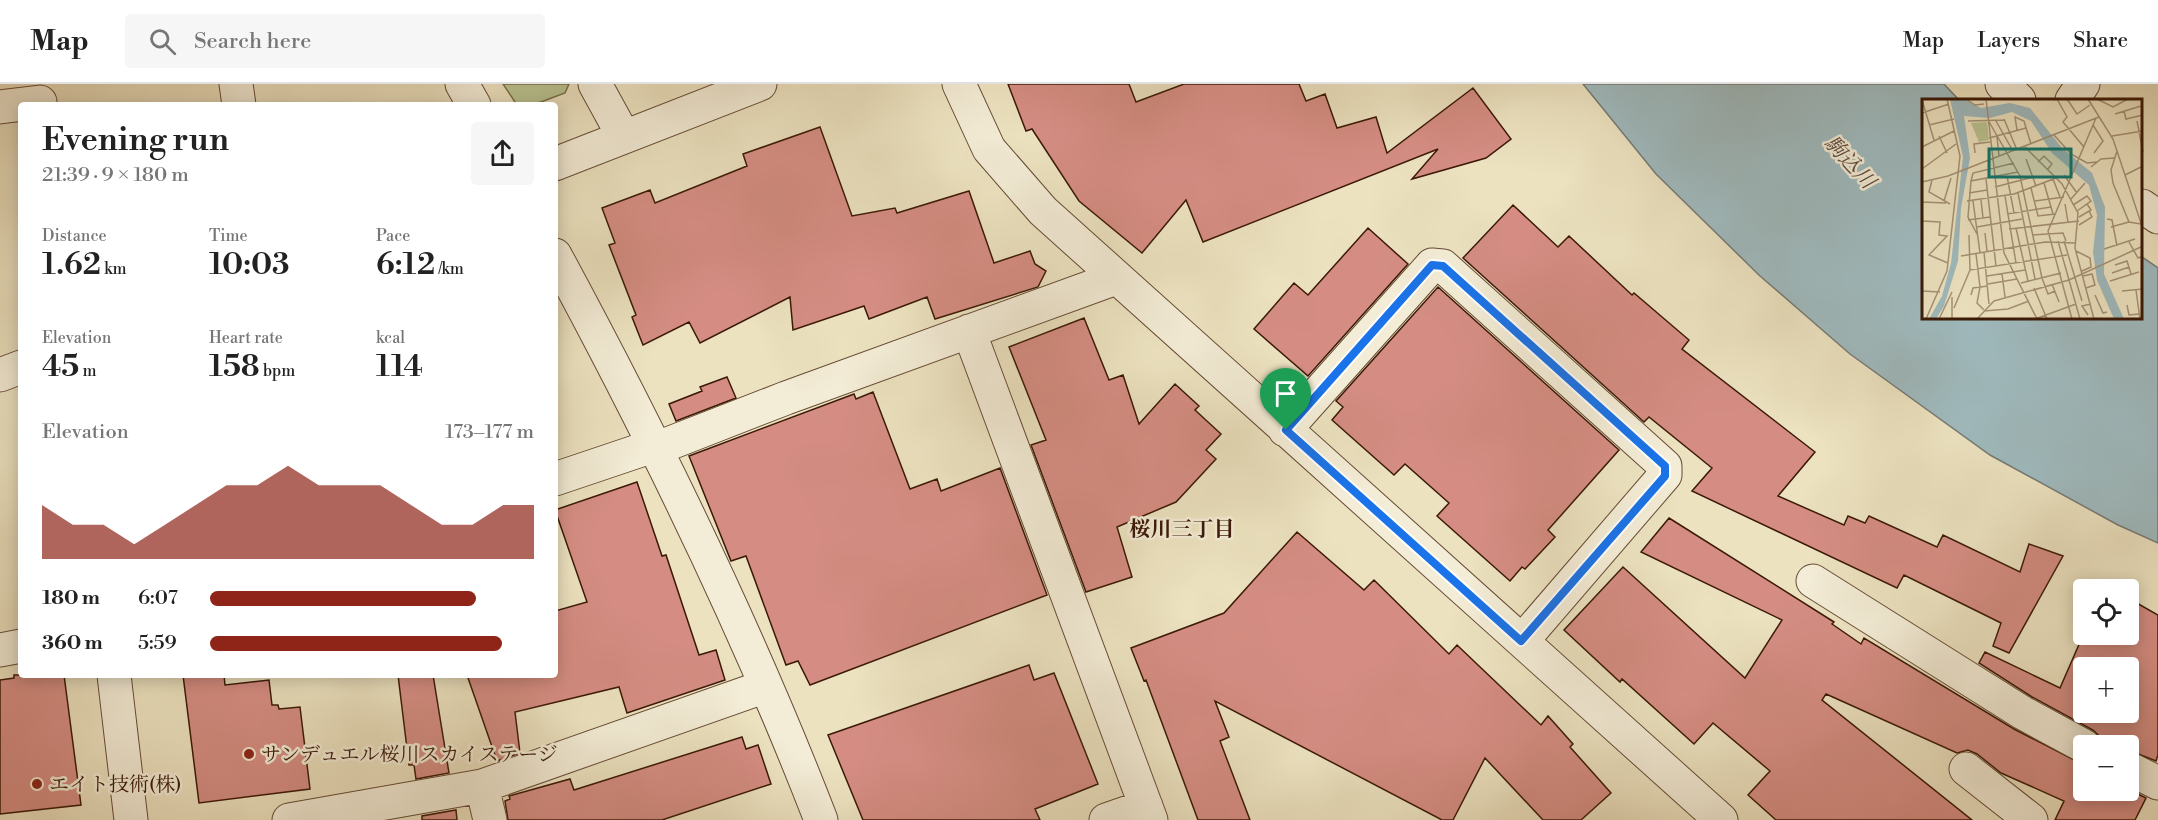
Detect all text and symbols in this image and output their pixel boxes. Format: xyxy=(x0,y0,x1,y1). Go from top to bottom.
search box xyxy=(125,14,545,68)
text: Map xyxy=(30,24,89,59)
icon: search xyxy=(146,25,179,58)
text: Search here xyxy=(194,28,311,55)
text: Map xyxy=(1903,28,1944,54)
text: Layers xyxy=(1977,28,2040,54)
text: Share xyxy=(2073,28,2128,54)
inset map xyxy=(1922,99,2143,320)
text: Evening run xyxy=(42,120,229,161)
button: share xyxy=(471,122,534,185)
water label: 駒込川 xyxy=(1818,131,1882,196)
text: 21:39 · 9 × 180 m xyxy=(42,163,189,188)
text: Distance xyxy=(42,226,107,246)
text: Time xyxy=(209,226,248,246)
text: Pace xyxy=(376,226,410,246)
text: 1.62 xyxy=(42,246,101,284)
text: 10:03 xyxy=(209,246,290,284)
text: 6:12 xyxy=(376,246,435,284)
text: km xyxy=(101,259,127,279)
text: /km xyxy=(435,259,464,279)
text: Elevation xyxy=(42,328,111,348)
text: Heart rate xyxy=(209,328,283,348)
text: kcal xyxy=(376,328,405,348)
text: 45 xyxy=(42,348,79,386)
text: 158 xyxy=(209,348,260,386)
text: 114 xyxy=(376,348,423,386)
text: m xyxy=(79,361,97,381)
text: bpm xyxy=(260,361,295,381)
pin xyxy=(1260,368,1311,430)
icon: arrive xyxy=(1269,377,1302,410)
text: Elevation xyxy=(42,420,129,445)
text: 173–177 m xyxy=(445,420,534,445)
district label: 桜川三丁目 xyxy=(1130,517,1235,543)
map controls xyxy=(2073,579,2139,801)
button: locate xyxy=(2073,579,2139,645)
text: 180 m xyxy=(42,586,100,611)
text: 6:07 xyxy=(138,586,178,611)
text: 360 m xyxy=(42,631,103,656)
text: 5:59 xyxy=(138,631,177,656)
button: + xyxy=(2073,657,2139,723)
button: − xyxy=(2073,735,2139,801)
place label: サンデュエル桜川スカイステージ xyxy=(261,743,558,768)
marker: サンデュエル桜川スカイステージ xyxy=(242,747,256,761)
place label: エイト技術(株) xyxy=(49,773,181,798)
marker: エイト技術(株) xyxy=(30,777,44,791)

